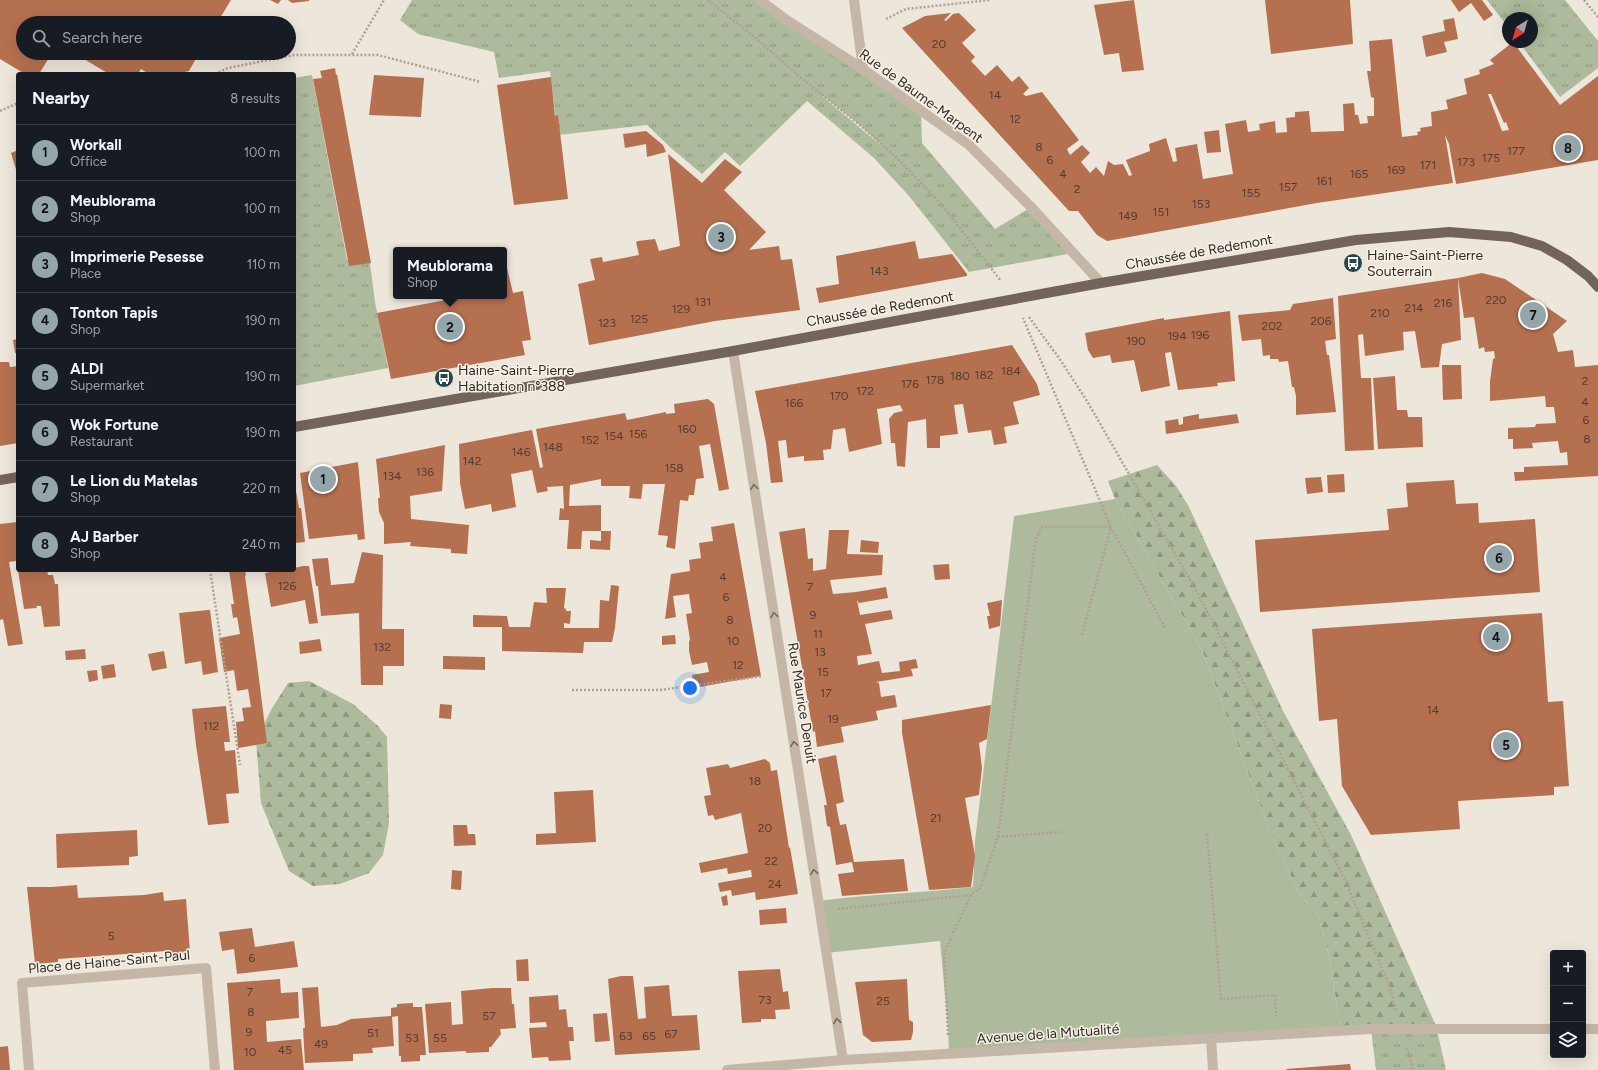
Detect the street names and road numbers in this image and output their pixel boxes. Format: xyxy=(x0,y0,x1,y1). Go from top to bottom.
street label: Rue de Baume-Marpent xyxy=(856,45,986,147)
street label: Chaussée de Redemont xyxy=(1124,231,1274,273)
street label: Chaussée de Redemont xyxy=(805,288,955,330)
street label: Rue Maurice Denuit xyxy=(784,641,820,765)
street label: Place de Haine-Saint-Paul xyxy=(27,946,191,978)
street label: Avenue de la Mutualité xyxy=(976,1021,1120,1047)

